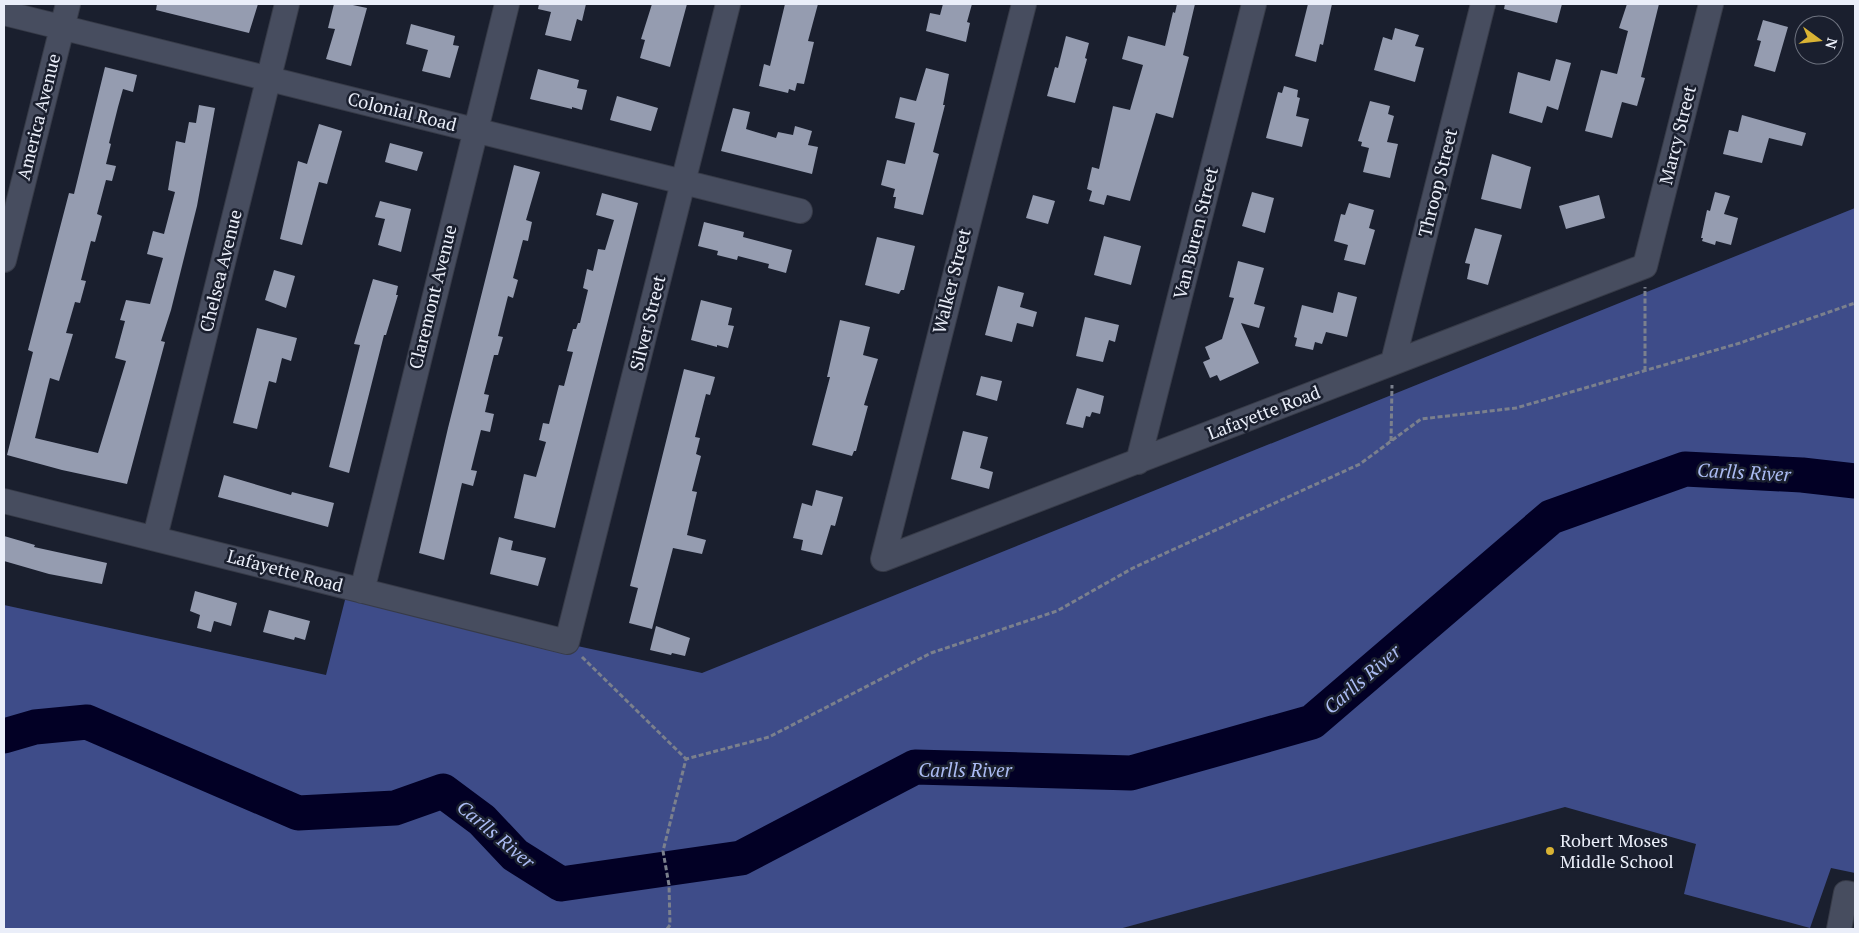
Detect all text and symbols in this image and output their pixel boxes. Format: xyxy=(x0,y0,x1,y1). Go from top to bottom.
north arrow xyxy=(1794,15,1844,65)
text: N xyxy=(1821,36,1843,51)
street label: America Avenue xyxy=(11,51,65,183)
street label: Marcy Street xyxy=(1653,82,1701,187)
street label: Colonial Road xyxy=(345,86,459,136)
street label: Throop Street xyxy=(1412,126,1462,240)
street label: Van Buren Street xyxy=(1167,164,1223,301)
street label: Chelsea Avenue xyxy=(193,207,247,335)
street label: Claremont Avenue xyxy=(402,222,462,371)
street label: Walker Street xyxy=(926,225,976,336)
street label: Silver Street xyxy=(624,272,671,373)
street label: Lafayette Road xyxy=(1204,380,1323,445)
water label: Carlls River xyxy=(1697,457,1792,486)
street label: Lafayette Road xyxy=(225,543,346,597)
water label: Carlls River xyxy=(1318,638,1406,719)
water label: Carlls River xyxy=(918,757,1013,782)
water label: Carlls River xyxy=(452,794,541,874)
place label: Robert Moses Middle School xyxy=(1560,828,1674,873)
marker: Robert Moses Middle School xyxy=(1544,845,1556,857)

